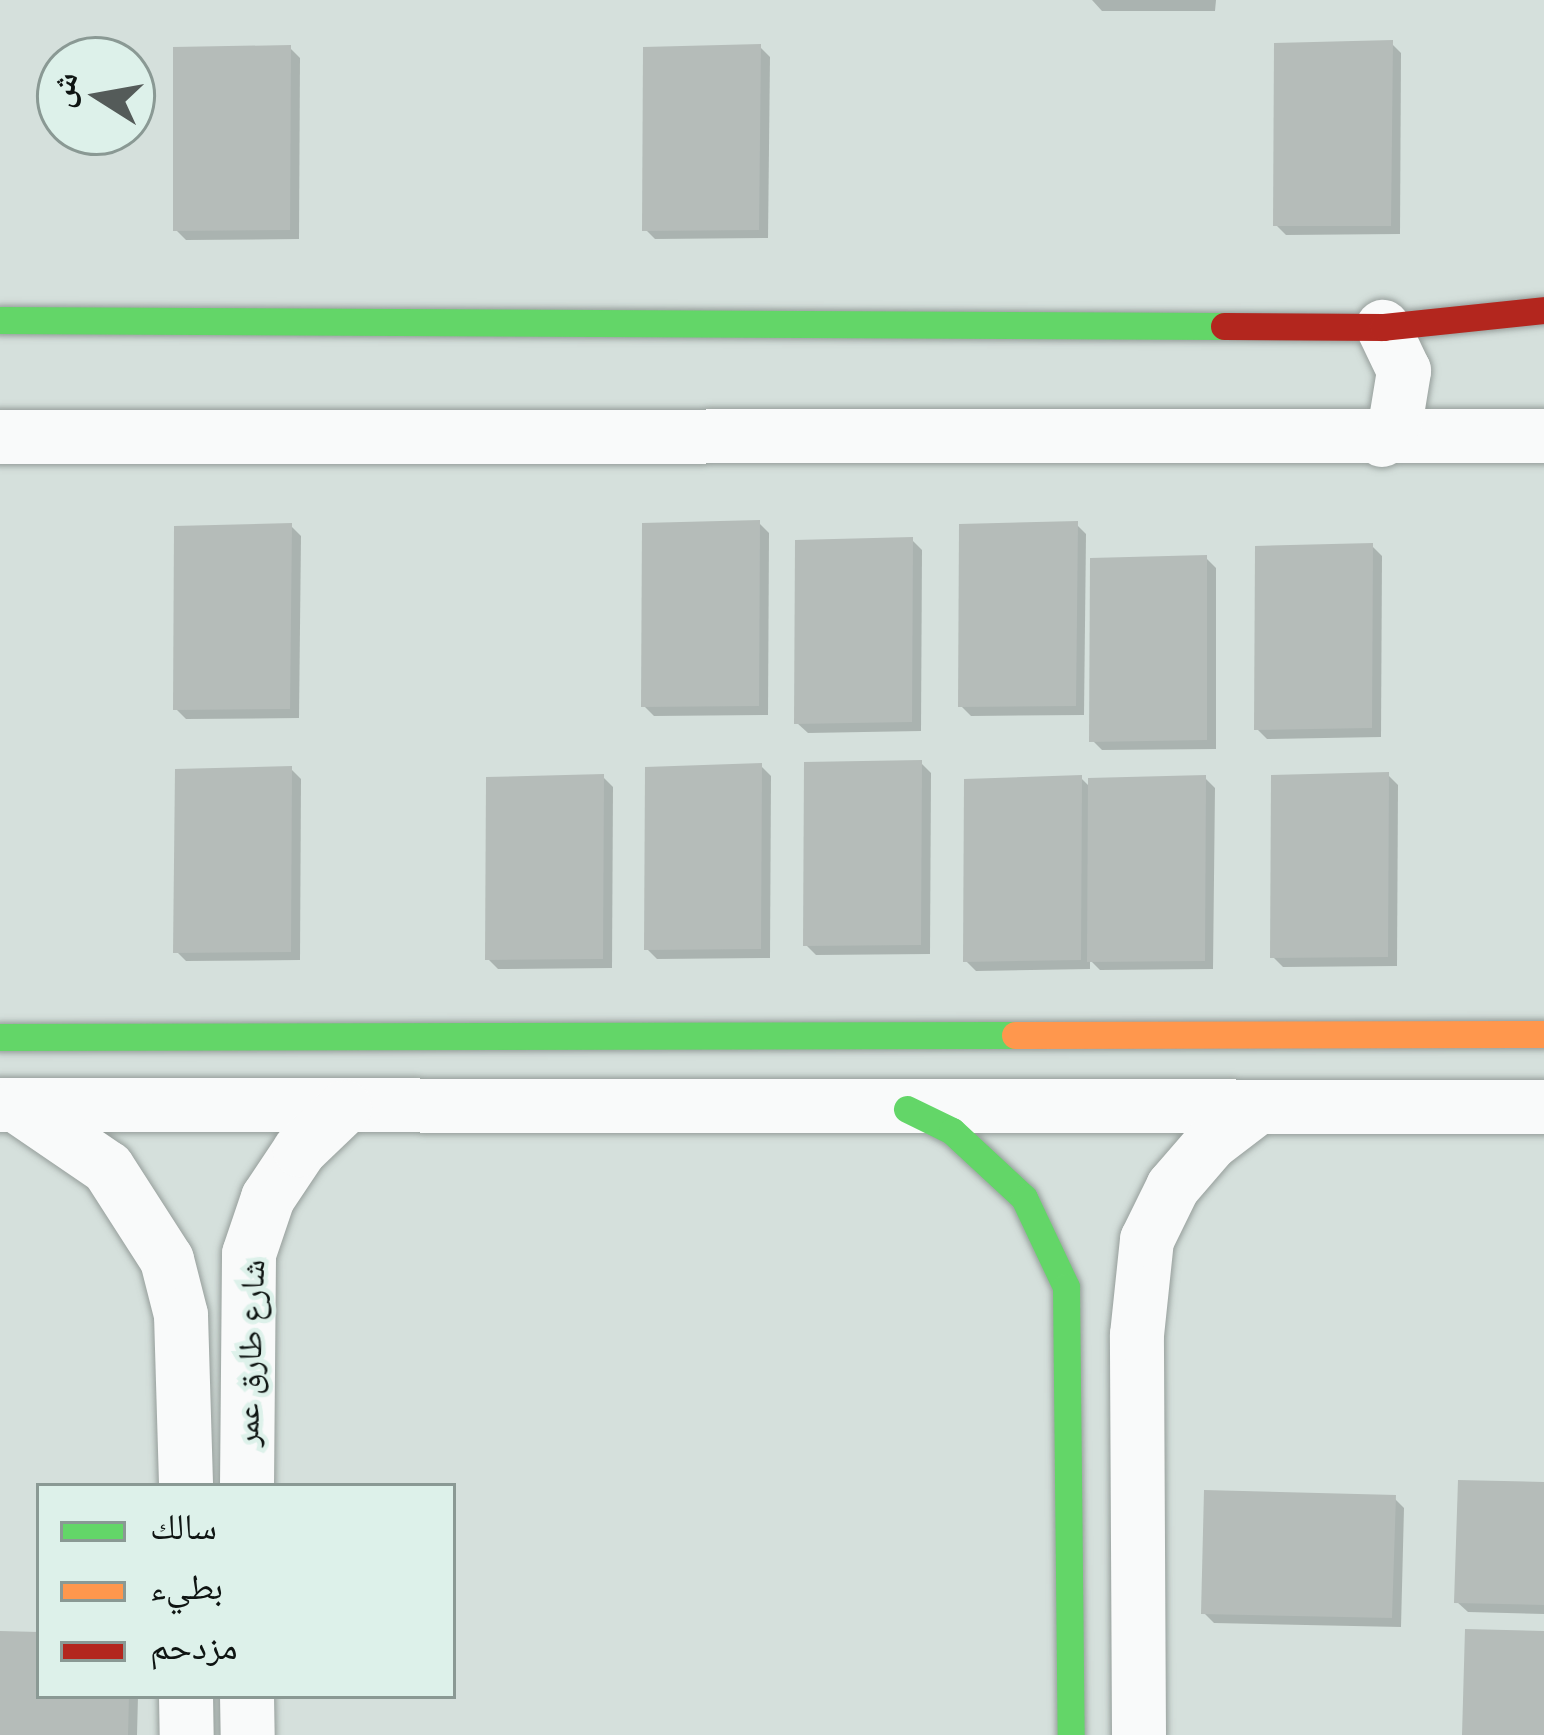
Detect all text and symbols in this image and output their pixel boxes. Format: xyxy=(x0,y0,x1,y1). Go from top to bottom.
north arrow xyxy=(36,36,156,156)
text: ش xyxy=(41,69,86,111)
street label: شارع طارق عمر xyxy=(227,1259,273,1447)
legend xyxy=(36,1483,456,1699)
text: سالك xyxy=(150,1506,217,1548)
text: بطيء xyxy=(150,1566,223,1608)
text: مزدحم xyxy=(150,1626,238,1668)

